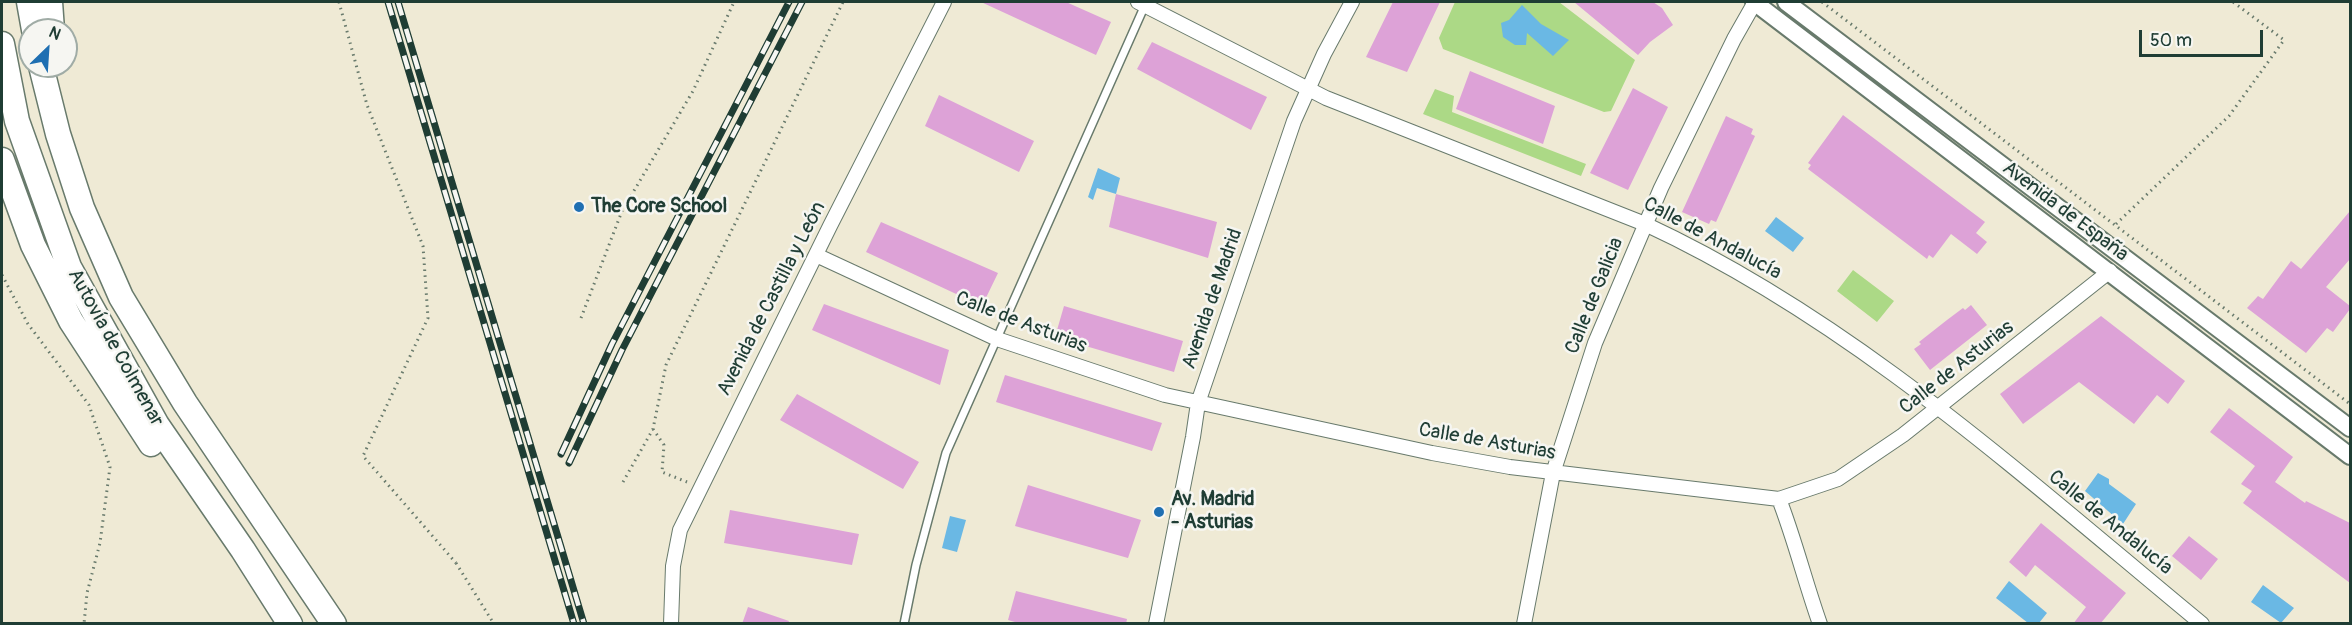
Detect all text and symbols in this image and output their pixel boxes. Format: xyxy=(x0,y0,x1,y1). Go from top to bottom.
north arrow xyxy=(18,18,78,78)
scale bar xyxy=(2142,18,2266,56)
text: N xyxy=(46,22,64,45)
text: 50 m xyxy=(2150,29,2192,52)
street label: Avenida de España xyxy=(1997,157,2133,267)
street label: Calle de Andalucía xyxy=(1639,193,1785,285)
place label: The Core School xyxy=(591,195,727,219)
street label: Avenida de Castilla y León xyxy=(713,198,831,400)
marker: The Core School xyxy=(572,200,586,214)
street label: Avenida de Madrid xyxy=(1178,226,1248,372)
street label: Calle de Galicia xyxy=(1561,234,1629,358)
street label: Autovía de Colmenar xyxy=(62,265,168,431)
street label: Calle de Asturias xyxy=(952,287,1090,359)
street label: Calle de Asturias xyxy=(1895,316,2019,420)
street label: Calle de Asturias xyxy=(1417,418,1557,466)
street label: Calle de Andalucía xyxy=(2043,466,2177,580)
place label: Av. Madrid - Asturias xyxy=(1171,488,1254,535)
marker: Av. Madrid - Asturias xyxy=(1152,505,1166,519)

